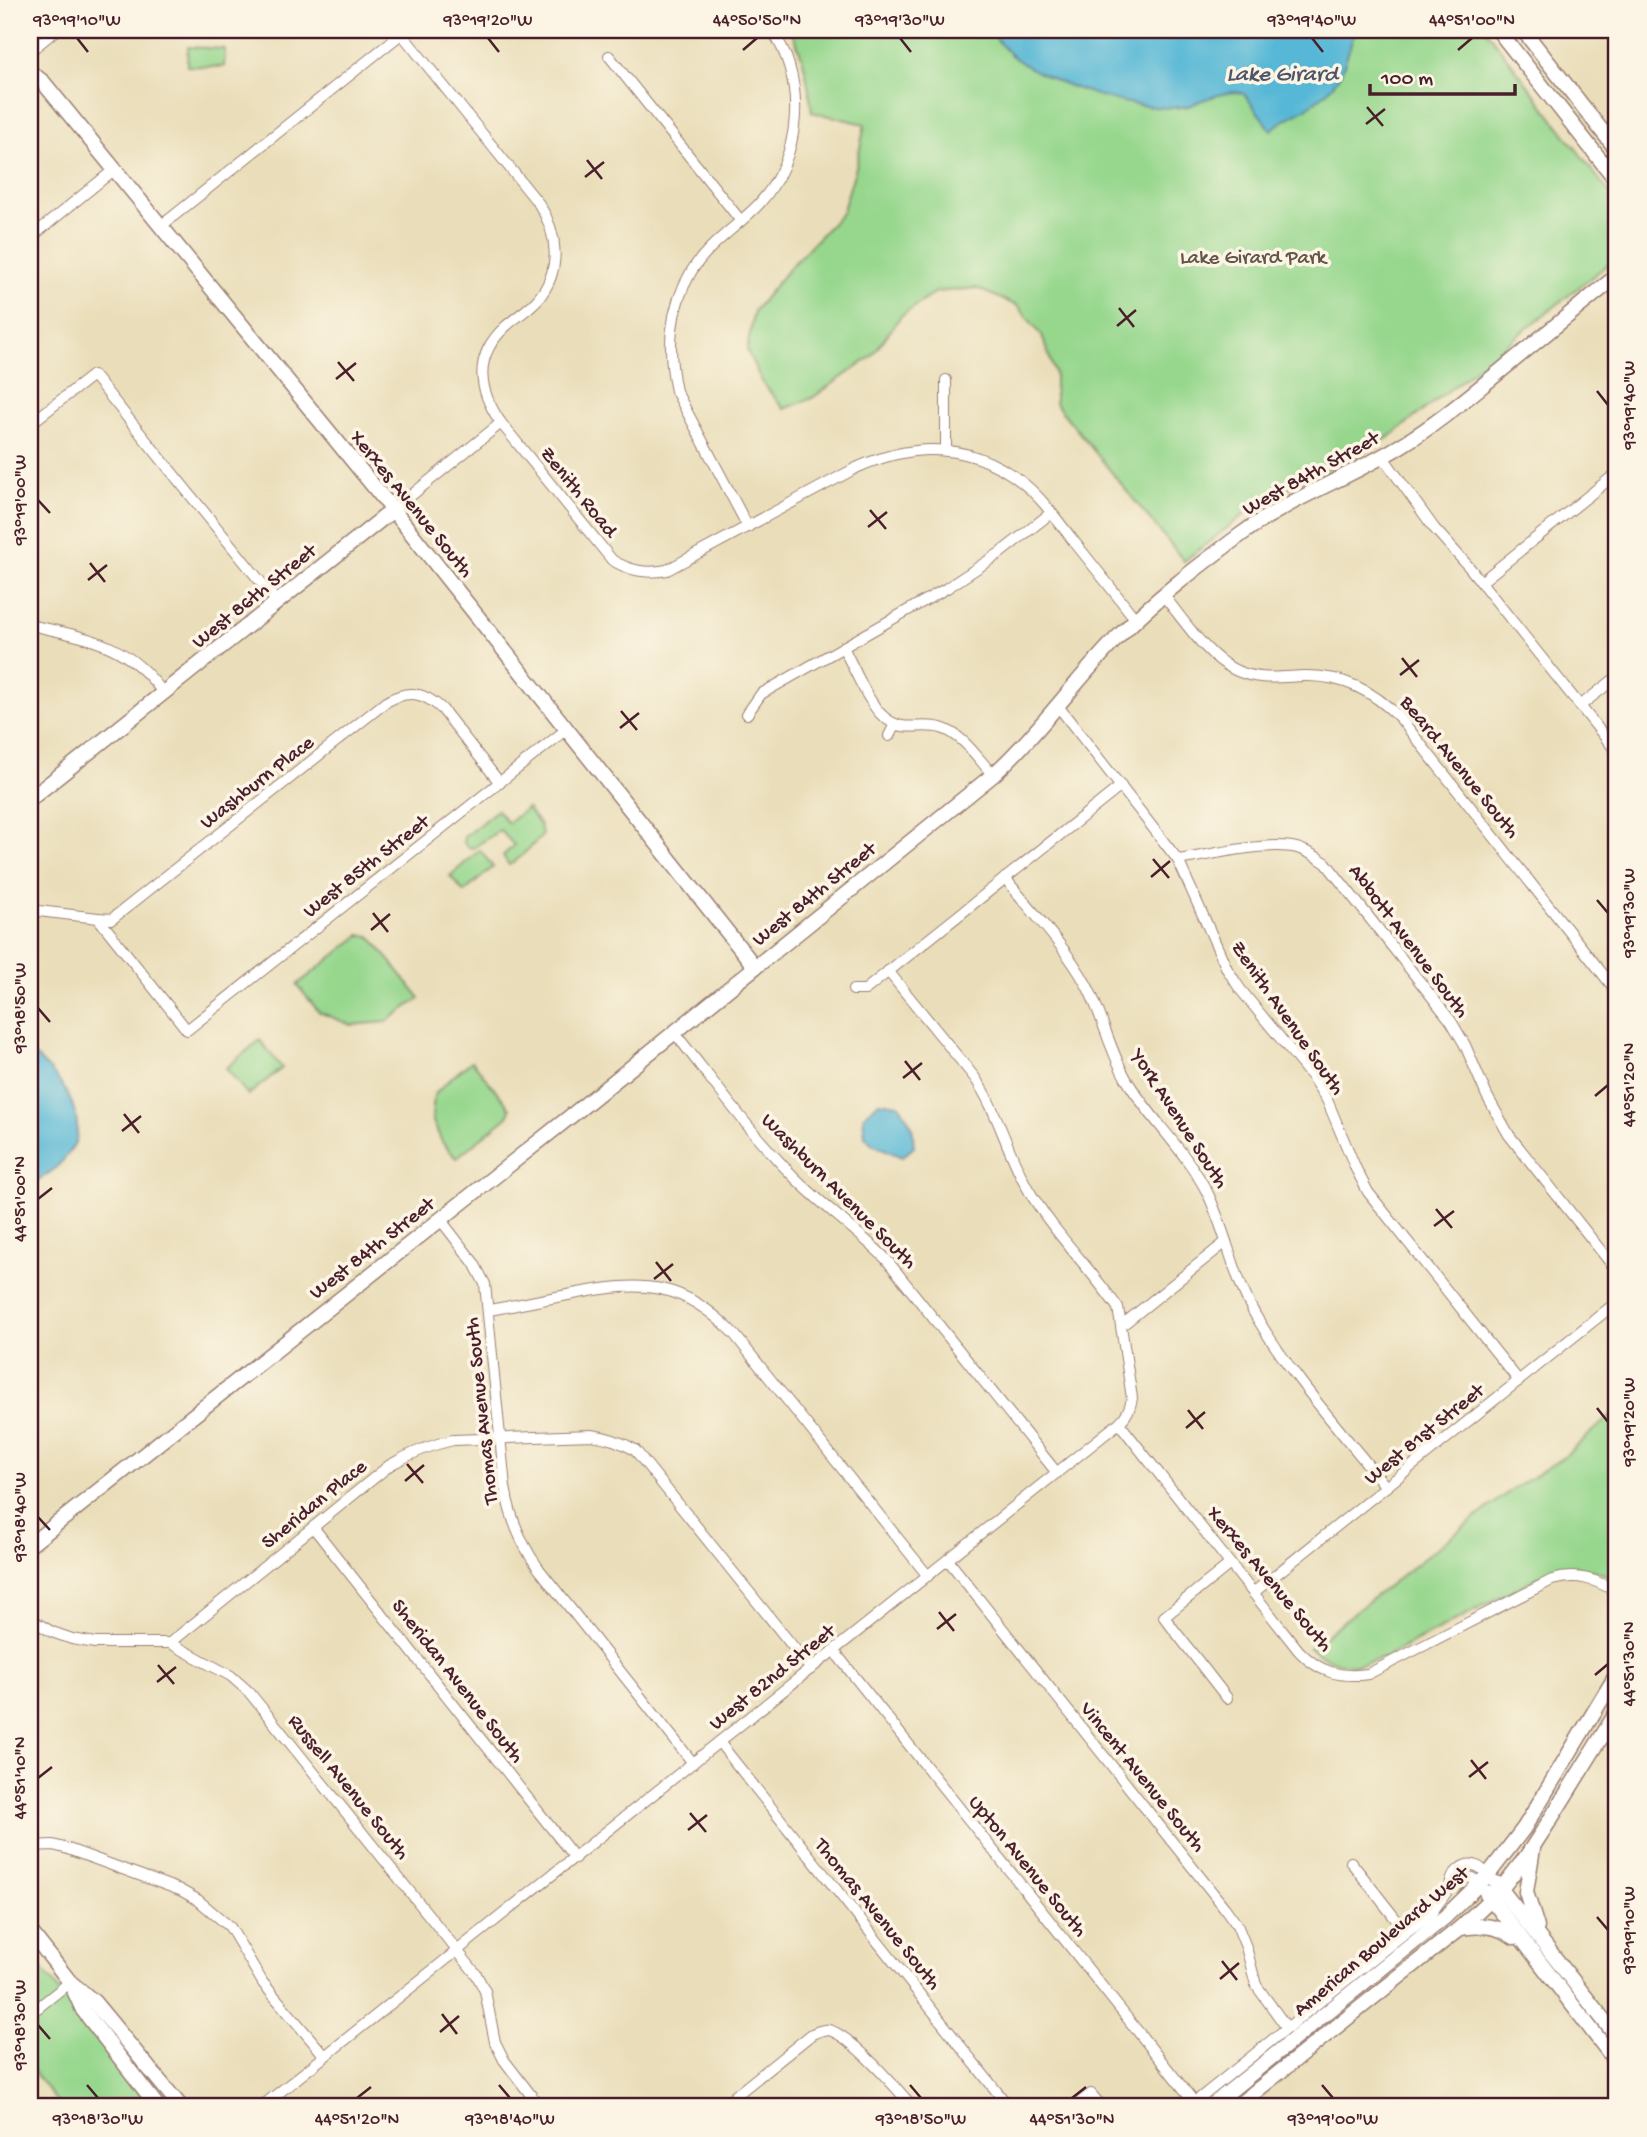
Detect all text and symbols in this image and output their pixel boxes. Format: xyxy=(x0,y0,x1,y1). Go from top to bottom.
text: 93°19'10"W xyxy=(32,11,121,32)
text: 93°19'20"W xyxy=(442,11,533,32)
text: 44°50'50"N xyxy=(713,11,801,32)
text: 93°19'30"W xyxy=(854,11,945,32)
text: 93°19'40"W xyxy=(1267,11,1356,32)
text: 44°51'00"N xyxy=(1429,11,1515,32)
scale bar xyxy=(1370,52,1516,96)
water label: Lake Girard xyxy=(1227,62,1340,89)
text: 100 m xyxy=(1380,68,1433,93)
park label: Lake Girard Park xyxy=(1180,247,1329,272)
text: 93°19'40"W xyxy=(1620,361,1641,450)
street label: Xerxes Avenue South xyxy=(343,426,477,584)
street label: West 84th Street xyxy=(1239,426,1386,523)
street label: Zenith Road xyxy=(533,443,623,545)
text: 93°19'00"W xyxy=(11,455,32,546)
street label: West 86th Street xyxy=(188,538,324,656)
street label: Beard Avenue South xyxy=(1392,691,1524,845)
street label: Washburn Place xyxy=(196,731,321,836)
street label: West 85th Street xyxy=(299,809,437,925)
street label: West 84th Street xyxy=(748,837,884,953)
street label: Abbott Avenue South xyxy=(1341,860,1473,1024)
text: 93°19'30"W xyxy=(1620,868,1641,959)
street label: Zenith Avenue South xyxy=(1224,937,1349,1101)
text: 93°18'50"W xyxy=(11,963,32,1054)
text: 44°51'20"N xyxy=(1620,1043,1641,1127)
street label: York Avenue South xyxy=(1123,1044,1232,1194)
street label: Washburn Avenue South xyxy=(754,1109,921,1276)
text: 44°51'00"N xyxy=(11,1156,32,1242)
street label: West 84th Street xyxy=(305,1192,443,1306)
street label: Thomas Avenue South xyxy=(461,1316,506,1506)
text: 93°19'20"W xyxy=(1620,1377,1641,1468)
street label: West 81st Street xyxy=(1360,1378,1492,1492)
street label: Sheridan Place xyxy=(257,1455,374,1556)
text: 93°18'40"W xyxy=(11,1472,32,1563)
street label: Xerxes Avenue South xyxy=(1199,1502,1337,1658)
street label: Sheridan Avenue South xyxy=(384,1595,528,1769)
street label: West 82nd Street xyxy=(705,1619,843,1737)
text: 44°51'30"N xyxy=(1620,1621,1641,1707)
street label: Vincent Avenue South xyxy=(1072,1697,1210,1858)
street label: Russell Avenue South xyxy=(281,1710,414,1866)
text: 44°51'10"N xyxy=(11,1736,32,1820)
street label: Upton Avenue South xyxy=(961,1791,1091,1943)
street label: Thomas Avenue South xyxy=(807,1834,945,1996)
street label: American Boulevard West xyxy=(1289,1860,1477,2023)
text: 93°19'10"W xyxy=(1620,1886,1641,1975)
text: 93°18'30"W xyxy=(11,1980,32,2071)
text: 93°18'30"W xyxy=(52,2110,143,2131)
text: 44°51'20"N xyxy=(315,2110,399,2131)
text: 93°18'40"W xyxy=(464,2110,555,2131)
text: 93°18'50"W xyxy=(875,2110,966,2131)
text: 44°51'30"N xyxy=(1029,2110,1115,2131)
text: 93°19'00"W xyxy=(1287,2110,1378,2131)

